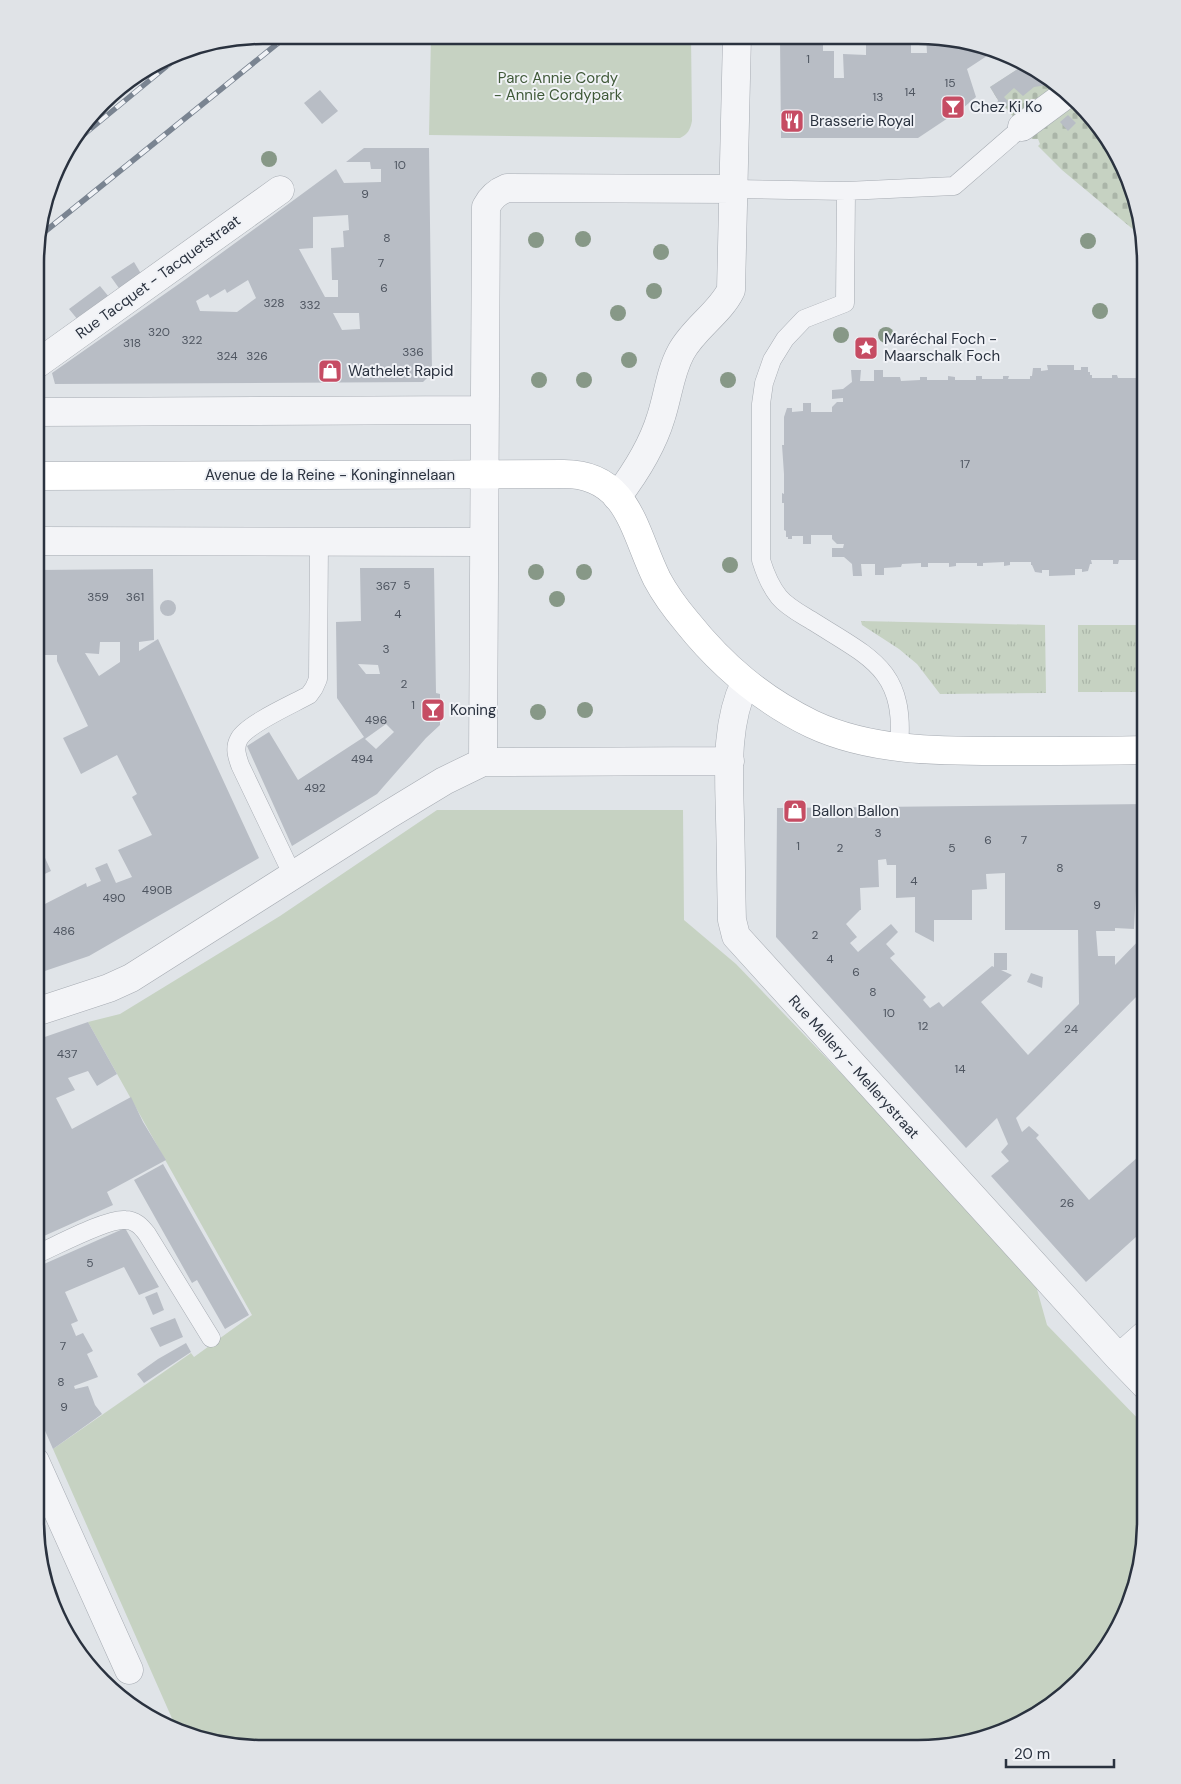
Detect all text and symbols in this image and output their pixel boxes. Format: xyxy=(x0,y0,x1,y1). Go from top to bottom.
house number: 1 xyxy=(806,51,810,67)
park label: Parc Annie Cordy - Annie Cordypark xyxy=(494,68,623,105)
house number: 15 xyxy=(944,75,956,91)
house number: 14 xyxy=(904,84,916,100)
house number: 13 xyxy=(873,89,883,105)
bar icon: Chez Ki Ko xyxy=(940,94,966,120)
place label: Chez Ki Ko xyxy=(970,97,1042,117)
restaurant icon: Brasserie Royal xyxy=(779,108,805,134)
place label: Brasserie Royal xyxy=(810,111,914,131)
house number: 10 xyxy=(394,157,406,173)
house number: 9 xyxy=(361,186,369,202)
street label: Rue Tacquet - Tacquetstraat xyxy=(72,210,245,344)
house number: 8 xyxy=(383,230,391,246)
house number: 7 xyxy=(378,255,384,271)
house number: 6 xyxy=(380,280,388,296)
house number: 328 xyxy=(263,295,285,311)
house number: 332 xyxy=(299,297,321,313)
house number: 320 xyxy=(148,324,170,340)
place label: Maréchal Foch - Maarschalk Foch xyxy=(884,329,1000,366)
house number: 322 xyxy=(182,332,203,348)
house number: 318 xyxy=(123,335,141,351)
place icon: Maréchal Foch - Maarschalk Foch xyxy=(853,335,879,361)
house number: 336 xyxy=(402,344,424,360)
house number: 324 xyxy=(216,348,238,364)
house number: 326 xyxy=(246,348,268,364)
shop icon: Wathelet Rapid xyxy=(317,358,343,384)
place label: Wathelet Rapid xyxy=(348,361,454,381)
house number: 17 xyxy=(960,456,970,472)
street label: Avenue de la Reine - Koninginnelaan xyxy=(205,465,455,485)
house number: 5 xyxy=(403,577,411,593)
house number: 367 xyxy=(376,578,396,594)
house number: 359 xyxy=(87,589,109,605)
house number: 361 xyxy=(126,589,144,605)
house number: 4 xyxy=(394,606,402,622)
house number: 3 xyxy=(382,641,390,657)
house number: 2 xyxy=(401,676,408,692)
house number: 1 xyxy=(411,697,415,713)
bar icon: Koning xyxy=(420,697,446,723)
place label: Koning xyxy=(450,700,496,720)
house number: 496 xyxy=(365,712,387,728)
house number: 494 xyxy=(351,751,373,767)
house number: 492 xyxy=(304,780,326,796)
shop icon: Ballon Ballon xyxy=(782,798,808,824)
place label: Ballon Ballon xyxy=(812,801,899,821)
house number: 3 xyxy=(874,825,882,841)
house number: 6 xyxy=(984,832,992,848)
house number: 7 xyxy=(1021,832,1027,848)
house number: 1 xyxy=(796,838,800,854)
house number: 2 xyxy=(837,840,844,856)
house number: 5 xyxy=(948,840,956,856)
house number: 8 xyxy=(1056,860,1064,876)
house number: 4 xyxy=(910,873,918,889)
house number: 490B xyxy=(142,882,172,898)
house number: 490 xyxy=(102,890,126,906)
house number: 9 xyxy=(1093,897,1101,913)
house number: 486 xyxy=(53,923,75,939)
house number: 2 xyxy=(812,927,819,943)
house number: 4 xyxy=(826,951,834,967)
house number: 6 xyxy=(852,964,860,980)
house number: 8 xyxy=(869,984,877,1000)
street label: Rue Mellery - Mellerystraat xyxy=(784,991,924,1143)
house number: 10 xyxy=(883,1005,895,1021)
house number: 12 xyxy=(918,1018,928,1034)
house number: 24 xyxy=(1064,1021,1078,1037)
house number: 437 xyxy=(57,1046,77,1062)
house number: 14 xyxy=(954,1061,966,1077)
house number: 26 xyxy=(1060,1195,1074,1211)
house number: 5 xyxy=(86,1255,94,1271)
house number: 7 xyxy=(60,1338,66,1354)
house number: 8 xyxy=(57,1374,65,1390)
house number: 9 xyxy=(60,1399,68,1415)
scale bar xyxy=(1006,1736,1114,1768)
text: 20 m xyxy=(1014,1744,1050,1764)

